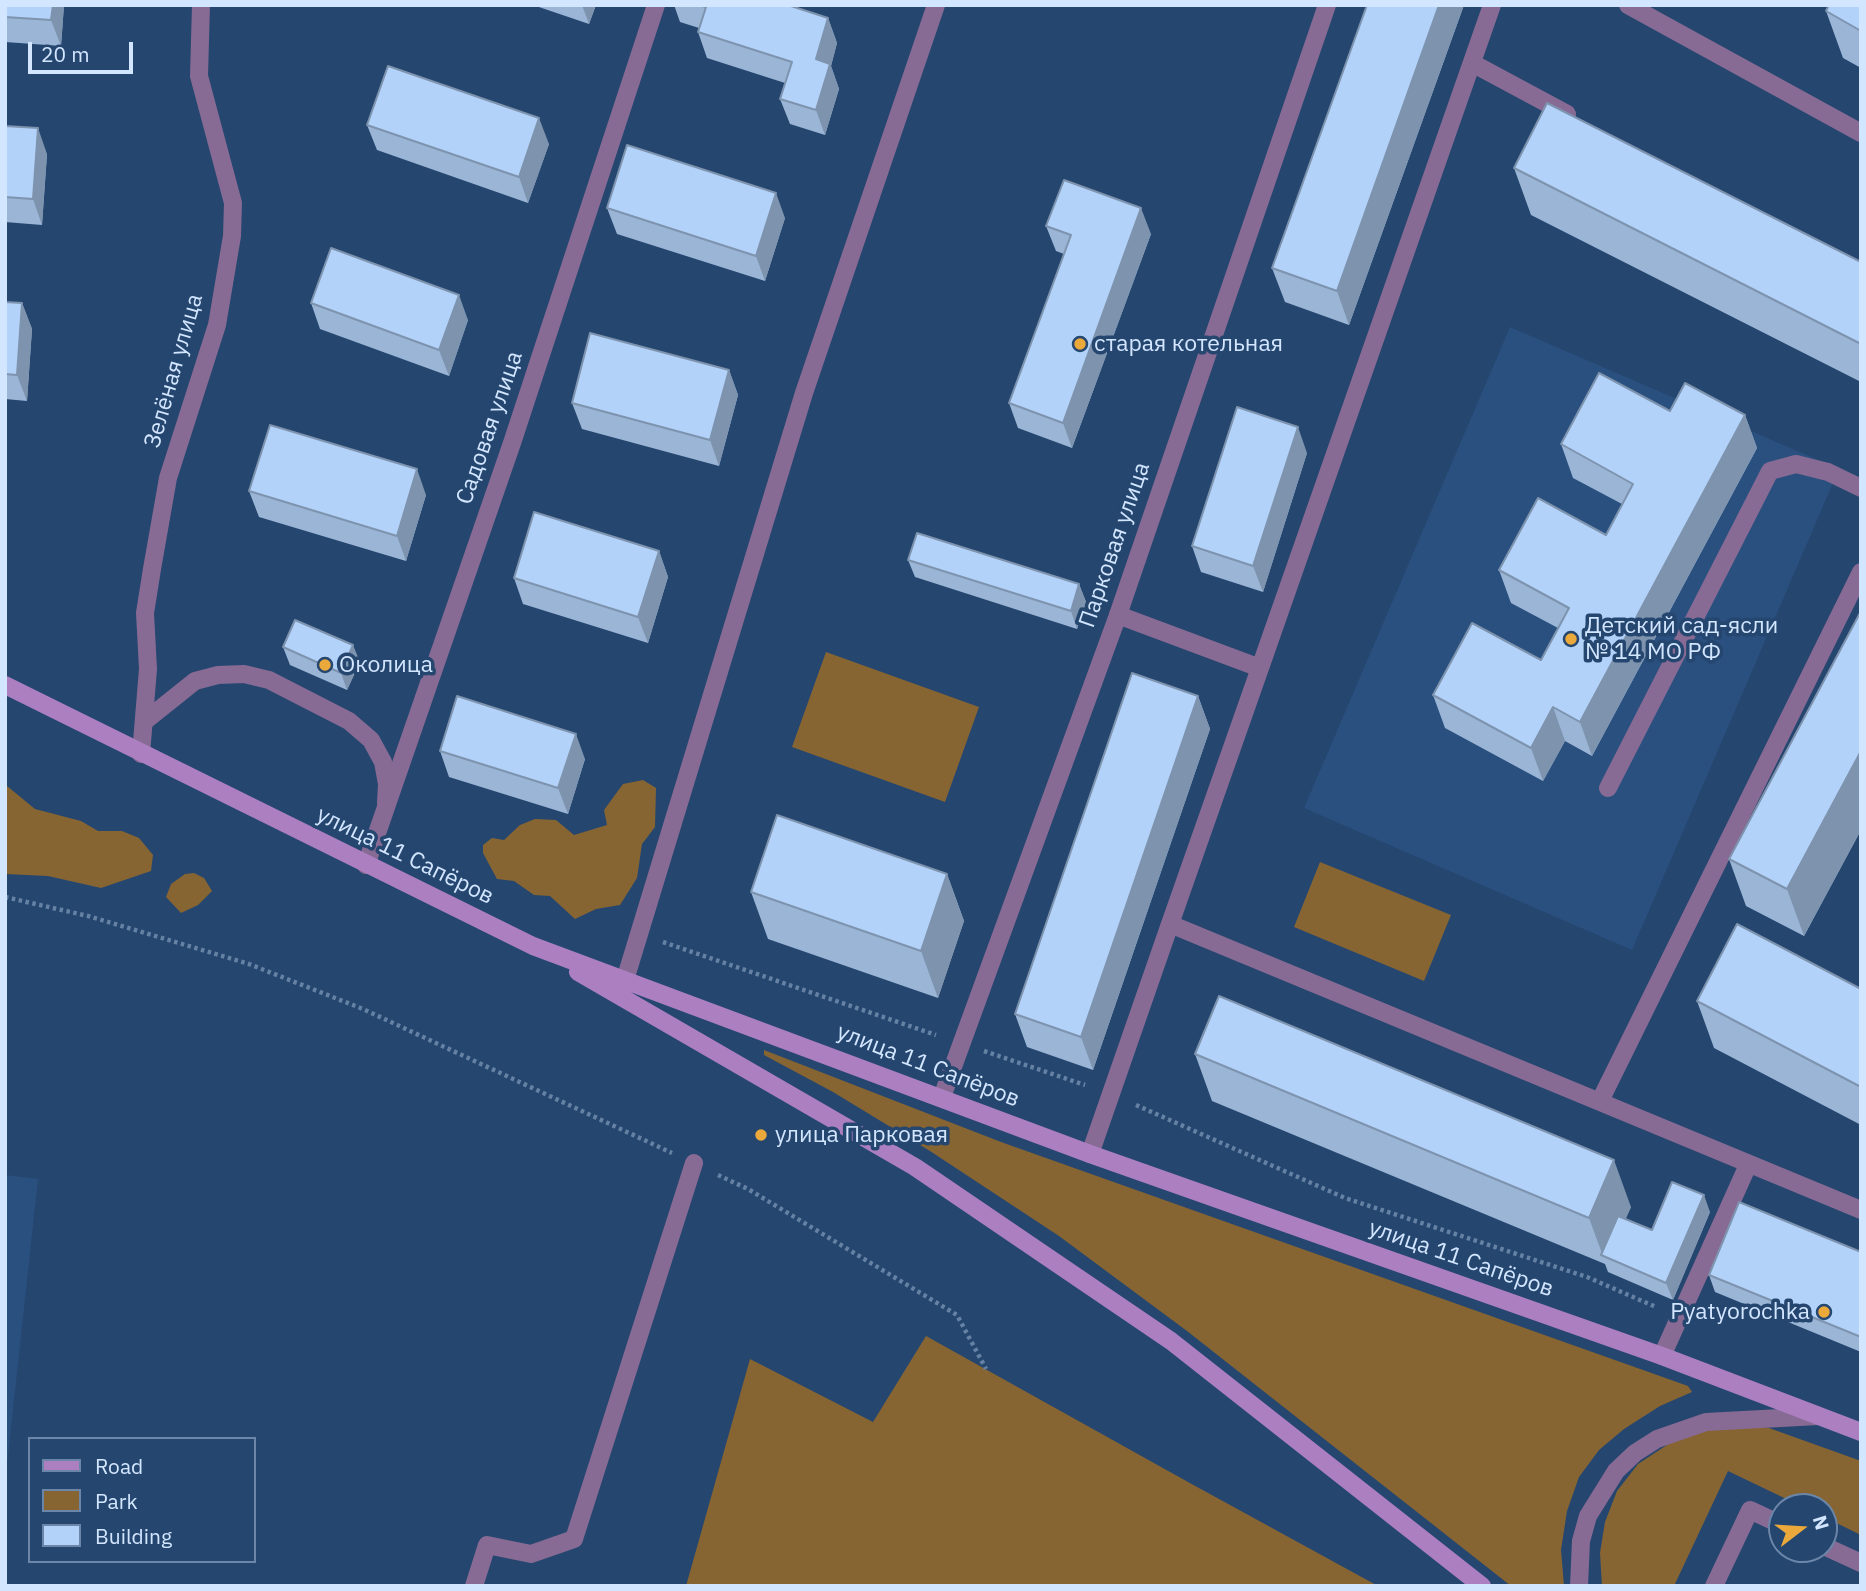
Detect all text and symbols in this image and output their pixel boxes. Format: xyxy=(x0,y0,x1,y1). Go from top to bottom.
scale bar xyxy=(32,28,136,72)
text: 20 m xyxy=(41,40,90,68)
street label: Зелёная улица xyxy=(139,291,209,451)
place label: старая котельная xyxy=(1094,330,1283,358)
marker: старая котельная xyxy=(1072,336,1088,352)
street label: Садовая улица xyxy=(451,348,529,508)
street label: Парковая улица xyxy=(1074,459,1156,631)
place label: Детский сад-ясли № 14 МО РФ xyxy=(1585,612,1778,666)
marker: Детский сад-ясли № 14 МО РФ xyxy=(1563,631,1579,647)
place label: Околица xyxy=(339,651,433,679)
marker: Околица xyxy=(317,657,333,673)
street label: улица 11 Сапёров xyxy=(312,801,498,911)
street label: улица 11 Сапёров xyxy=(833,1018,1023,1114)
place label: улица Парковая xyxy=(775,1121,948,1149)
marker: улица Парковая xyxy=(753,1127,769,1143)
street label: улица 11 Сапёров xyxy=(1365,1214,1557,1304)
place label: Pyatyorochka xyxy=(1670,1298,1810,1326)
marker: Pyatyorochka xyxy=(1816,1304,1832,1320)
legend xyxy=(28,1437,256,1563)
text: Road xyxy=(95,1452,143,1480)
text: Park xyxy=(95,1487,138,1515)
north arrow xyxy=(1768,1493,1838,1563)
text: N xyxy=(1808,1512,1835,1533)
text: Building xyxy=(95,1522,172,1550)

